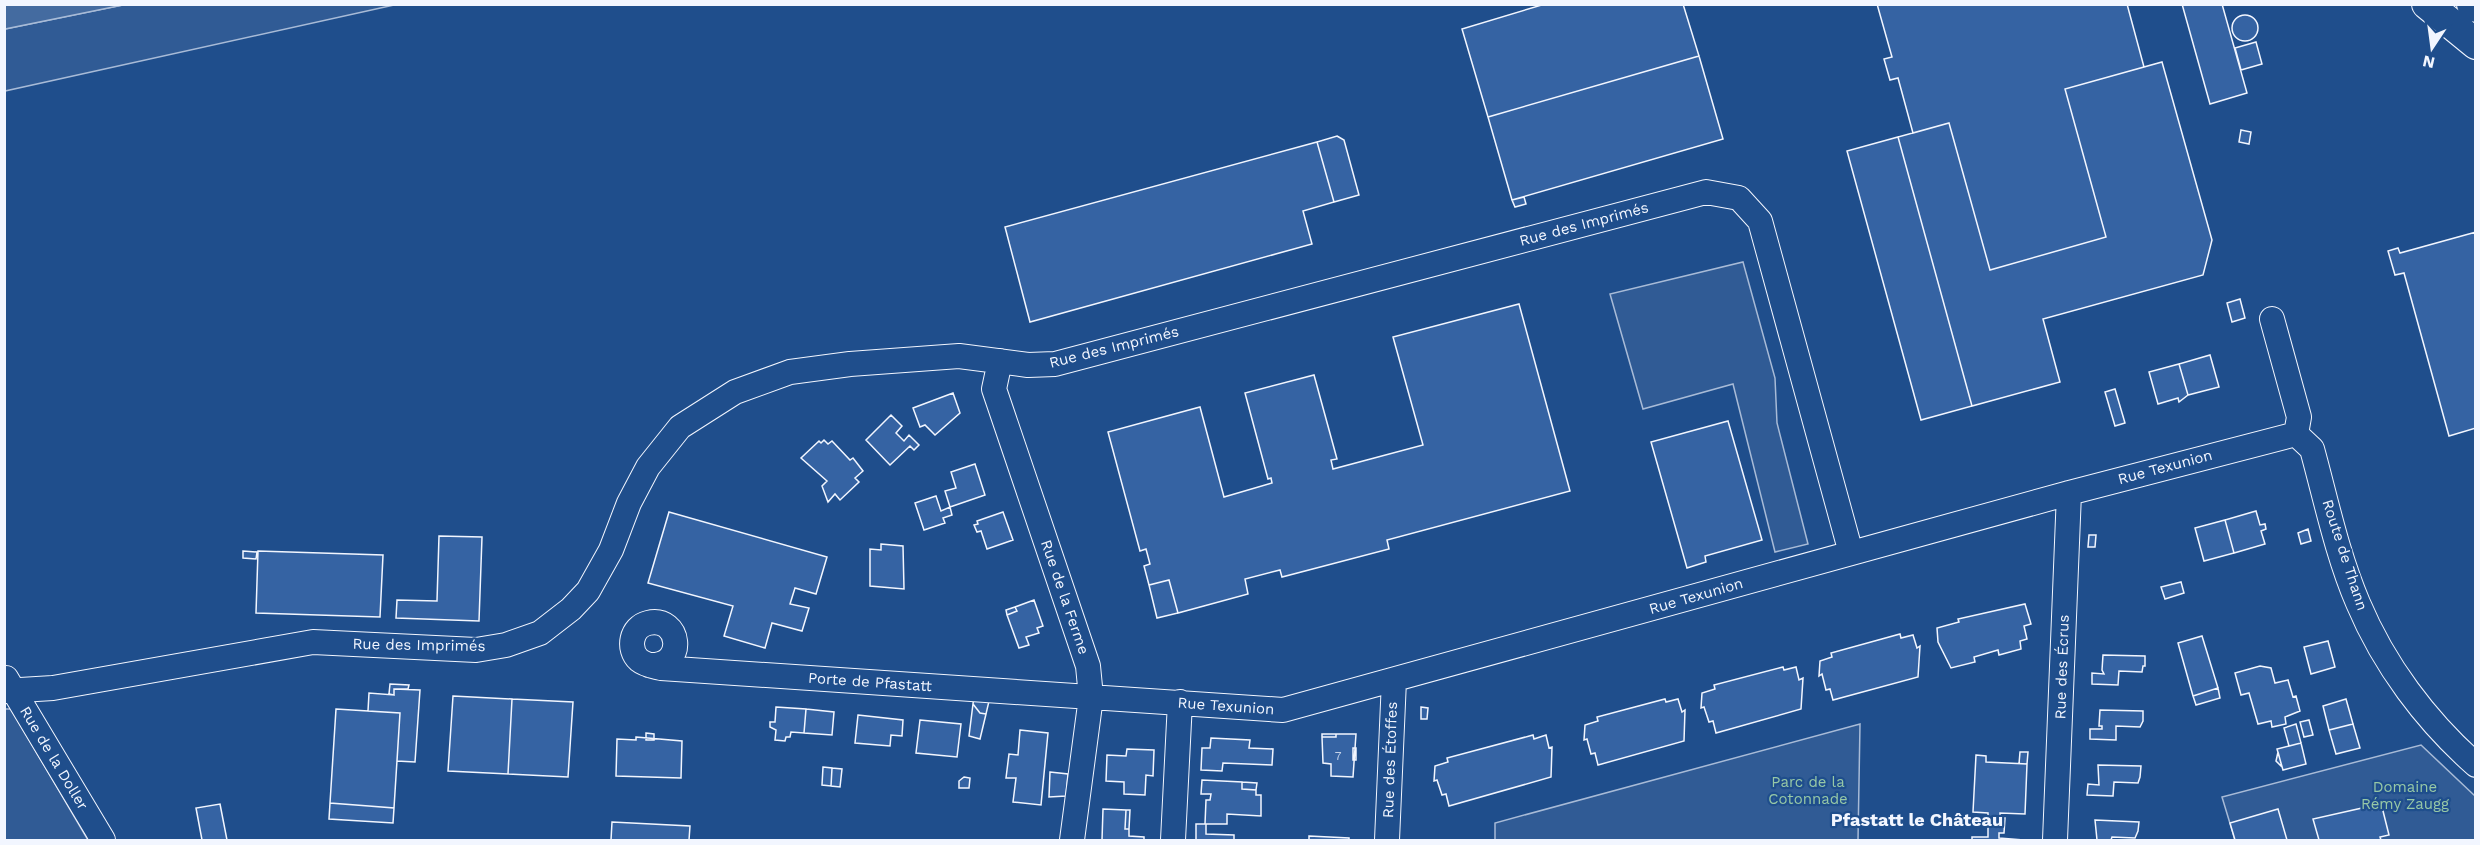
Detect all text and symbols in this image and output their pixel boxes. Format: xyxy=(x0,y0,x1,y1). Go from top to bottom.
north arrow xyxy=(2402,18,2462,78)
text: N xyxy=(2421,52,2437,73)
street label: Rue des Imprimés xyxy=(1517,198,1651,250)
street label: Rue des Imprimés xyxy=(1047,322,1181,372)
street label: Rue Texunion xyxy=(2116,446,2214,488)
street label: Route de Thann xyxy=(2319,497,2371,613)
street label: Rue de la Ferme xyxy=(1037,537,1093,657)
street label: Rue Texunion xyxy=(1647,574,1745,618)
street label: Rue des Écrus xyxy=(2051,614,2073,720)
street label: Rue des Imprimés xyxy=(352,635,486,655)
street label: Porte de Pfastatt xyxy=(808,669,933,695)
street label: Rue Texunion xyxy=(1177,694,1275,718)
street label: Rue des Étoffes xyxy=(1379,701,1401,819)
street label: Rue de la Doller xyxy=(16,703,92,813)
house number: 7 xyxy=(1335,749,1342,763)
park label: Parc de la Cotonnade xyxy=(1768,773,1848,808)
park label: Domaine Rémy Zaugg xyxy=(2361,778,2449,813)
district label: Pfastatt le Château xyxy=(1831,809,2003,830)

